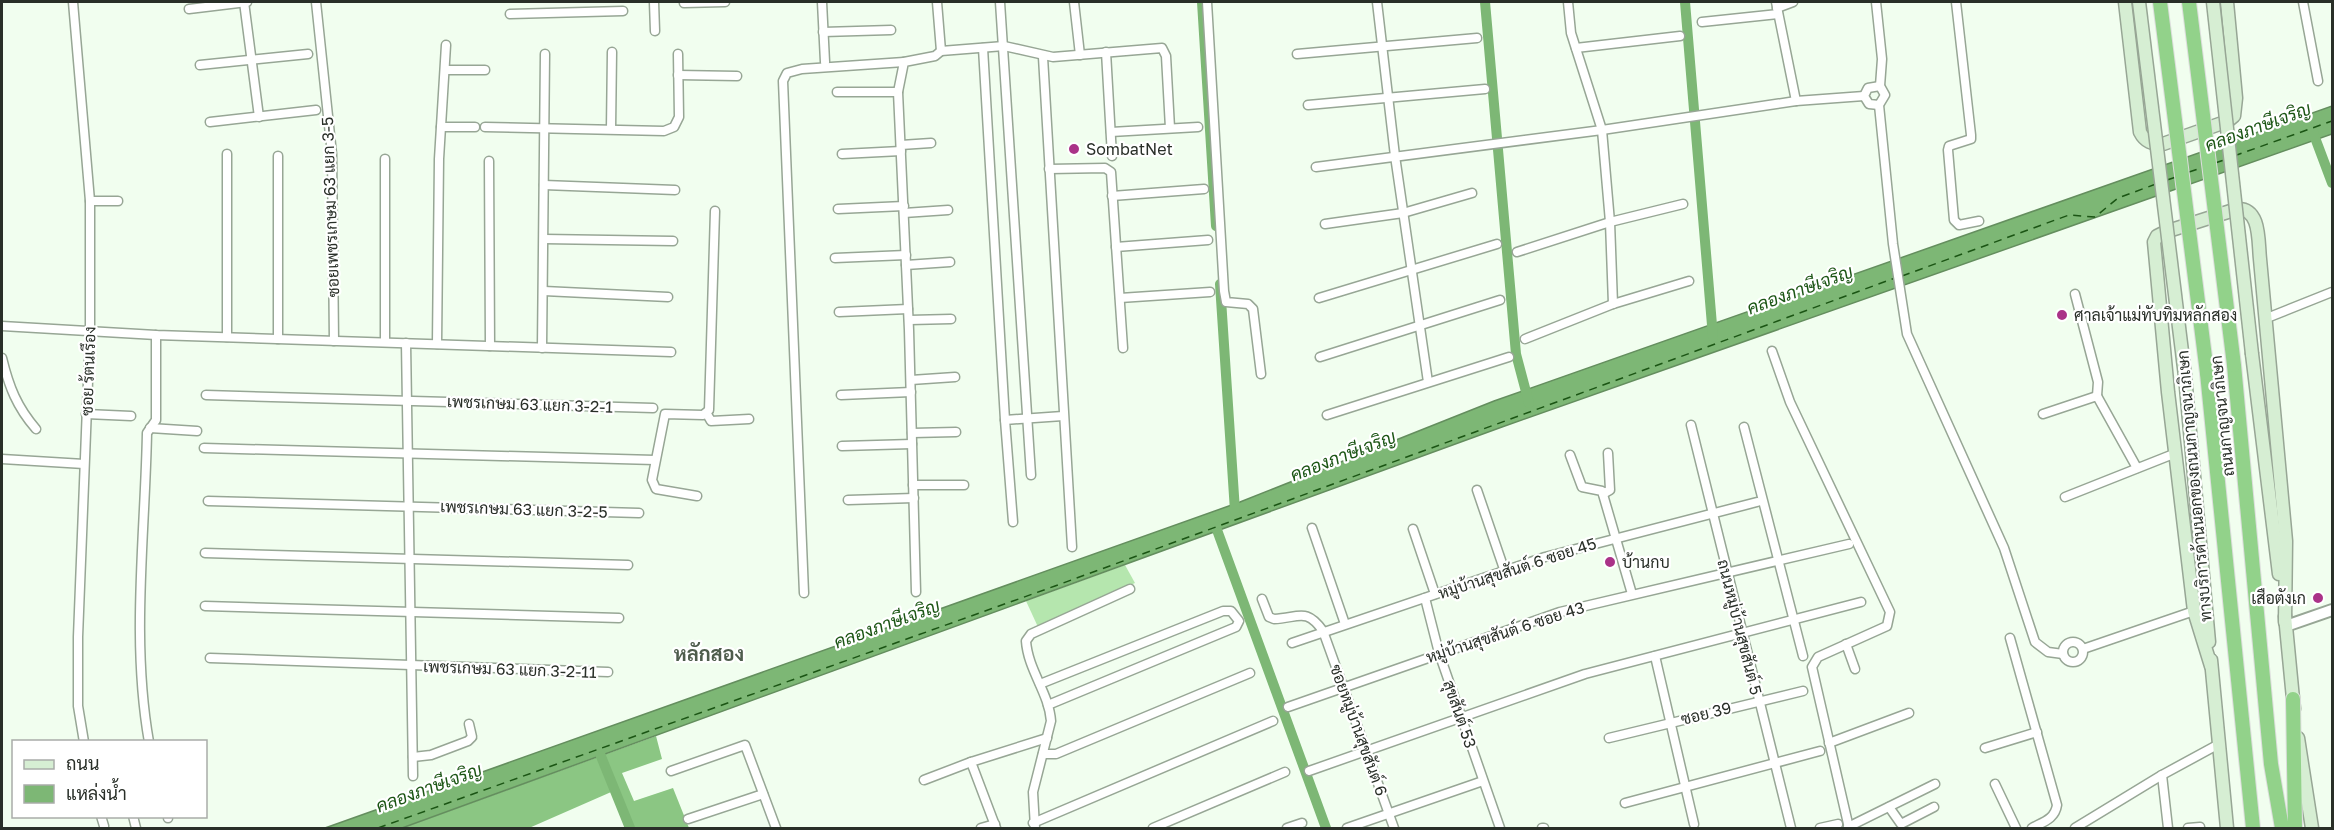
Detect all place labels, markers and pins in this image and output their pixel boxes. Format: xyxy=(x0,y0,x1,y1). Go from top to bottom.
place label: SombatNet xyxy=(1086,139,1173,159)
marker: SombatNet xyxy=(1067,142,1081,156)
place label: ศาลเจ้าแม่ทับทิมหลักสอง xyxy=(2074,305,2237,325)
marker: ศาลเจ้าแม่ทับทิมหลักสอง xyxy=(2055,308,2069,322)
place label: บ้านกบ xyxy=(1622,552,1670,572)
marker: บ้านกบ xyxy=(1603,555,1617,569)
place label: เสือตังเก xyxy=(2251,588,2306,608)
marker: เสือตังเก xyxy=(2311,591,2325,605)

